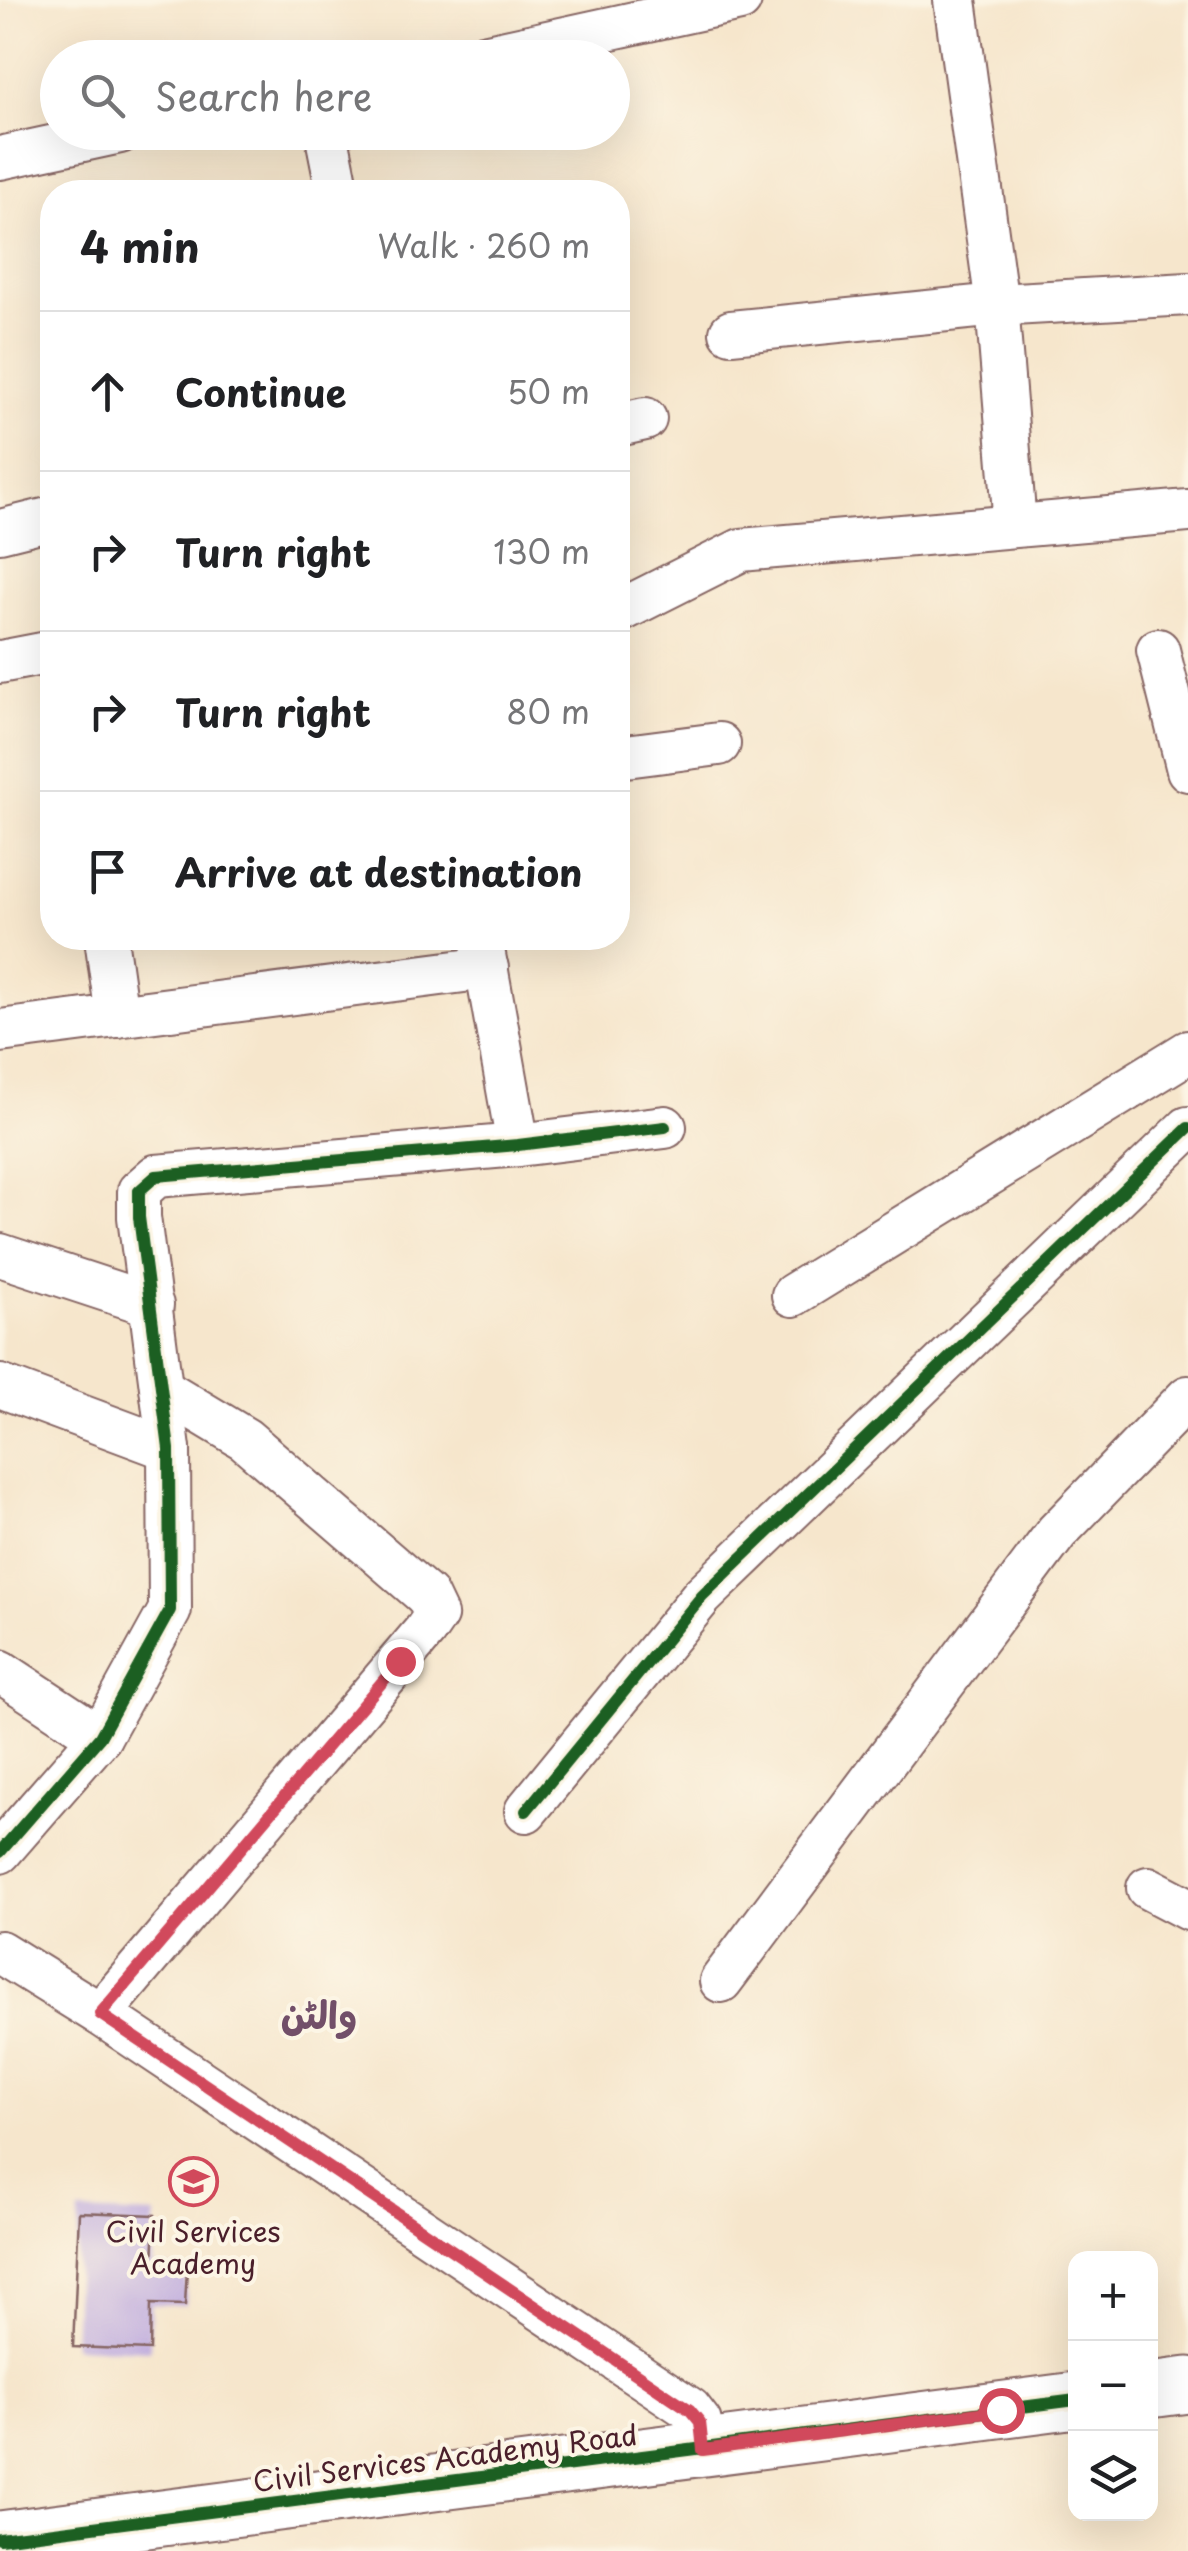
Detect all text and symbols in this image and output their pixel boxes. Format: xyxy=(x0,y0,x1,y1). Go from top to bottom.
search box xyxy=(40,40,630,150)
text: Search here xyxy=(155,67,372,124)
icon: search xyxy=(75,68,130,123)
text: 4 min xyxy=(80,214,200,277)
text: Walk · 260 m xyxy=(377,221,590,269)
text: Continue xyxy=(175,363,346,420)
icon: ahead xyxy=(80,364,135,419)
text: 50 m xyxy=(507,367,590,415)
text: Turn right xyxy=(175,523,371,580)
icon: right xyxy=(80,524,135,579)
text: 130 m xyxy=(493,527,590,575)
text: Turn right xyxy=(175,683,371,740)
icon: right xyxy=(80,684,135,739)
text: 80 m xyxy=(506,687,590,735)
text: Arrive at destination xyxy=(175,843,583,900)
icon: arrive xyxy=(80,844,135,899)
route end xyxy=(378,1639,424,1685)
district label: والٹن xyxy=(281,1985,357,2042)
school or university icon: Civil Services Academy xyxy=(167,2156,219,2208)
place label: Civil Services Academy xyxy=(106,2209,280,2284)
map controls xyxy=(1068,2251,1158,2521)
button: + xyxy=(1068,2251,1158,2341)
button: − xyxy=(1068,2341,1158,2431)
route start xyxy=(979,2388,1025,2434)
street label: Civil Services Academy Road xyxy=(250,2412,640,2502)
button: layers xyxy=(1068,2431,1158,2521)

